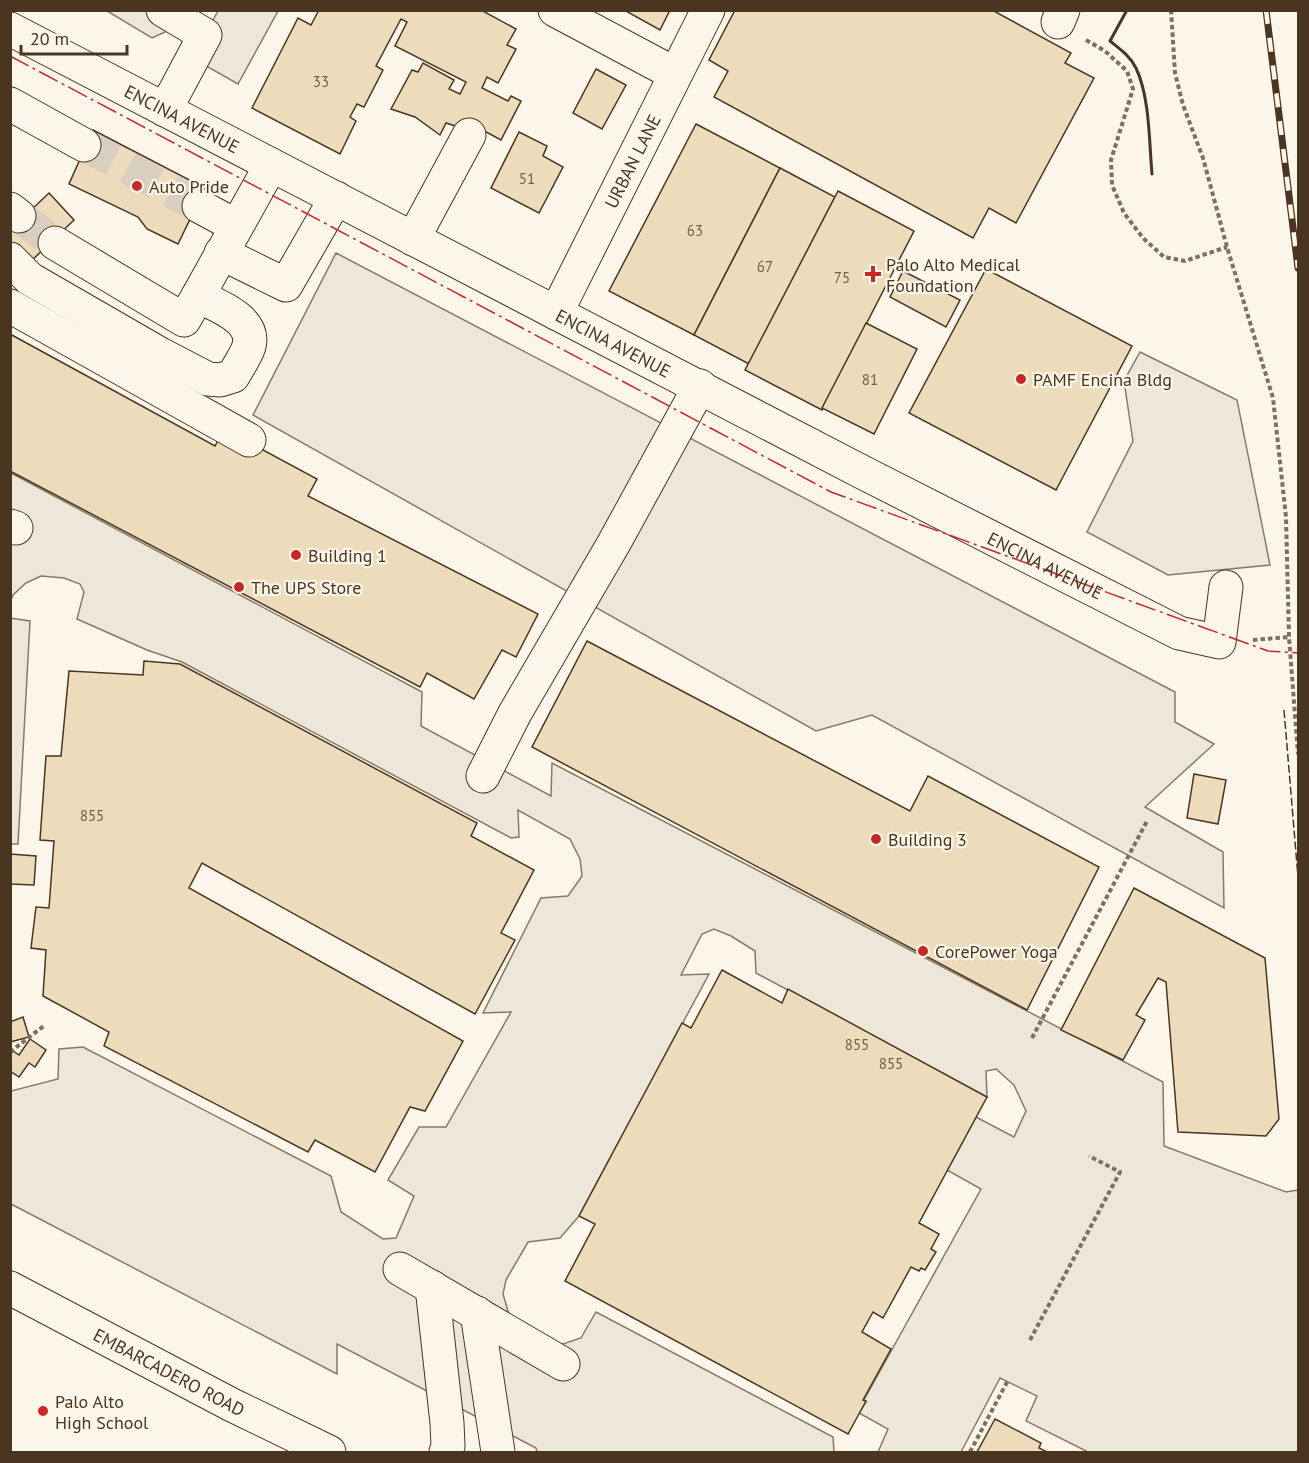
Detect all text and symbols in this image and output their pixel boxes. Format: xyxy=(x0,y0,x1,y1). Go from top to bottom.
scale bar xyxy=(21,18,128,56)
text: 20 m xyxy=(30,27,69,50)
house number: 33 xyxy=(313,72,329,91)
street label: ENCINA AVENUE xyxy=(121,79,244,158)
street label: URBAN LANE xyxy=(599,110,665,212)
house number: 51 xyxy=(519,169,535,188)
place label: Auto Pride xyxy=(149,175,229,198)
marker: Auto Pride xyxy=(130,179,144,193)
house number: 63 xyxy=(687,221,703,240)
place label: Palo Alto Medical Foundation xyxy=(886,253,1021,297)
house number: 67 xyxy=(757,257,773,276)
marker: Palo Alto Medical Foundation xyxy=(864,265,882,283)
house number: 75 xyxy=(834,268,850,287)
street label: ENCINA AVENUE xyxy=(552,303,675,382)
place label: PAMF Encina Bldg xyxy=(1033,368,1172,391)
house number: 81 xyxy=(862,370,878,389)
marker: PAMF Encina Bldg xyxy=(1014,372,1028,386)
street label: ENCINA AVENUE xyxy=(984,526,1107,604)
place label: Building 1 xyxy=(308,544,387,567)
marker: Building 1 xyxy=(289,548,303,562)
place label: The UPS Store xyxy=(251,576,361,599)
marker: The UPS Store xyxy=(232,580,246,594)
house number: 855 xyxy=(80,806,104,825)
place label: Building 3 xyxy=(888,828,967,851)
marker: Building 3 xyxy=(869,832,883,846)
place label: CorePower Yoga xyxy=(935,940,1058,963)
marker: CorePower Yoga xyxy=(916,944,930,958)
house number: 855 xyxy=(845,1035,869,1054)
house number: 855 xyxy=(879,1054,903,1073)
street label: EMBARCADERO ROAD xyxy=(90,1323,249,1421)
place label: Palo Alto High School xyxy=(55,1390,149,1434)
marker: Palo Alto High School xyxy=(36,1404,50,1418)

